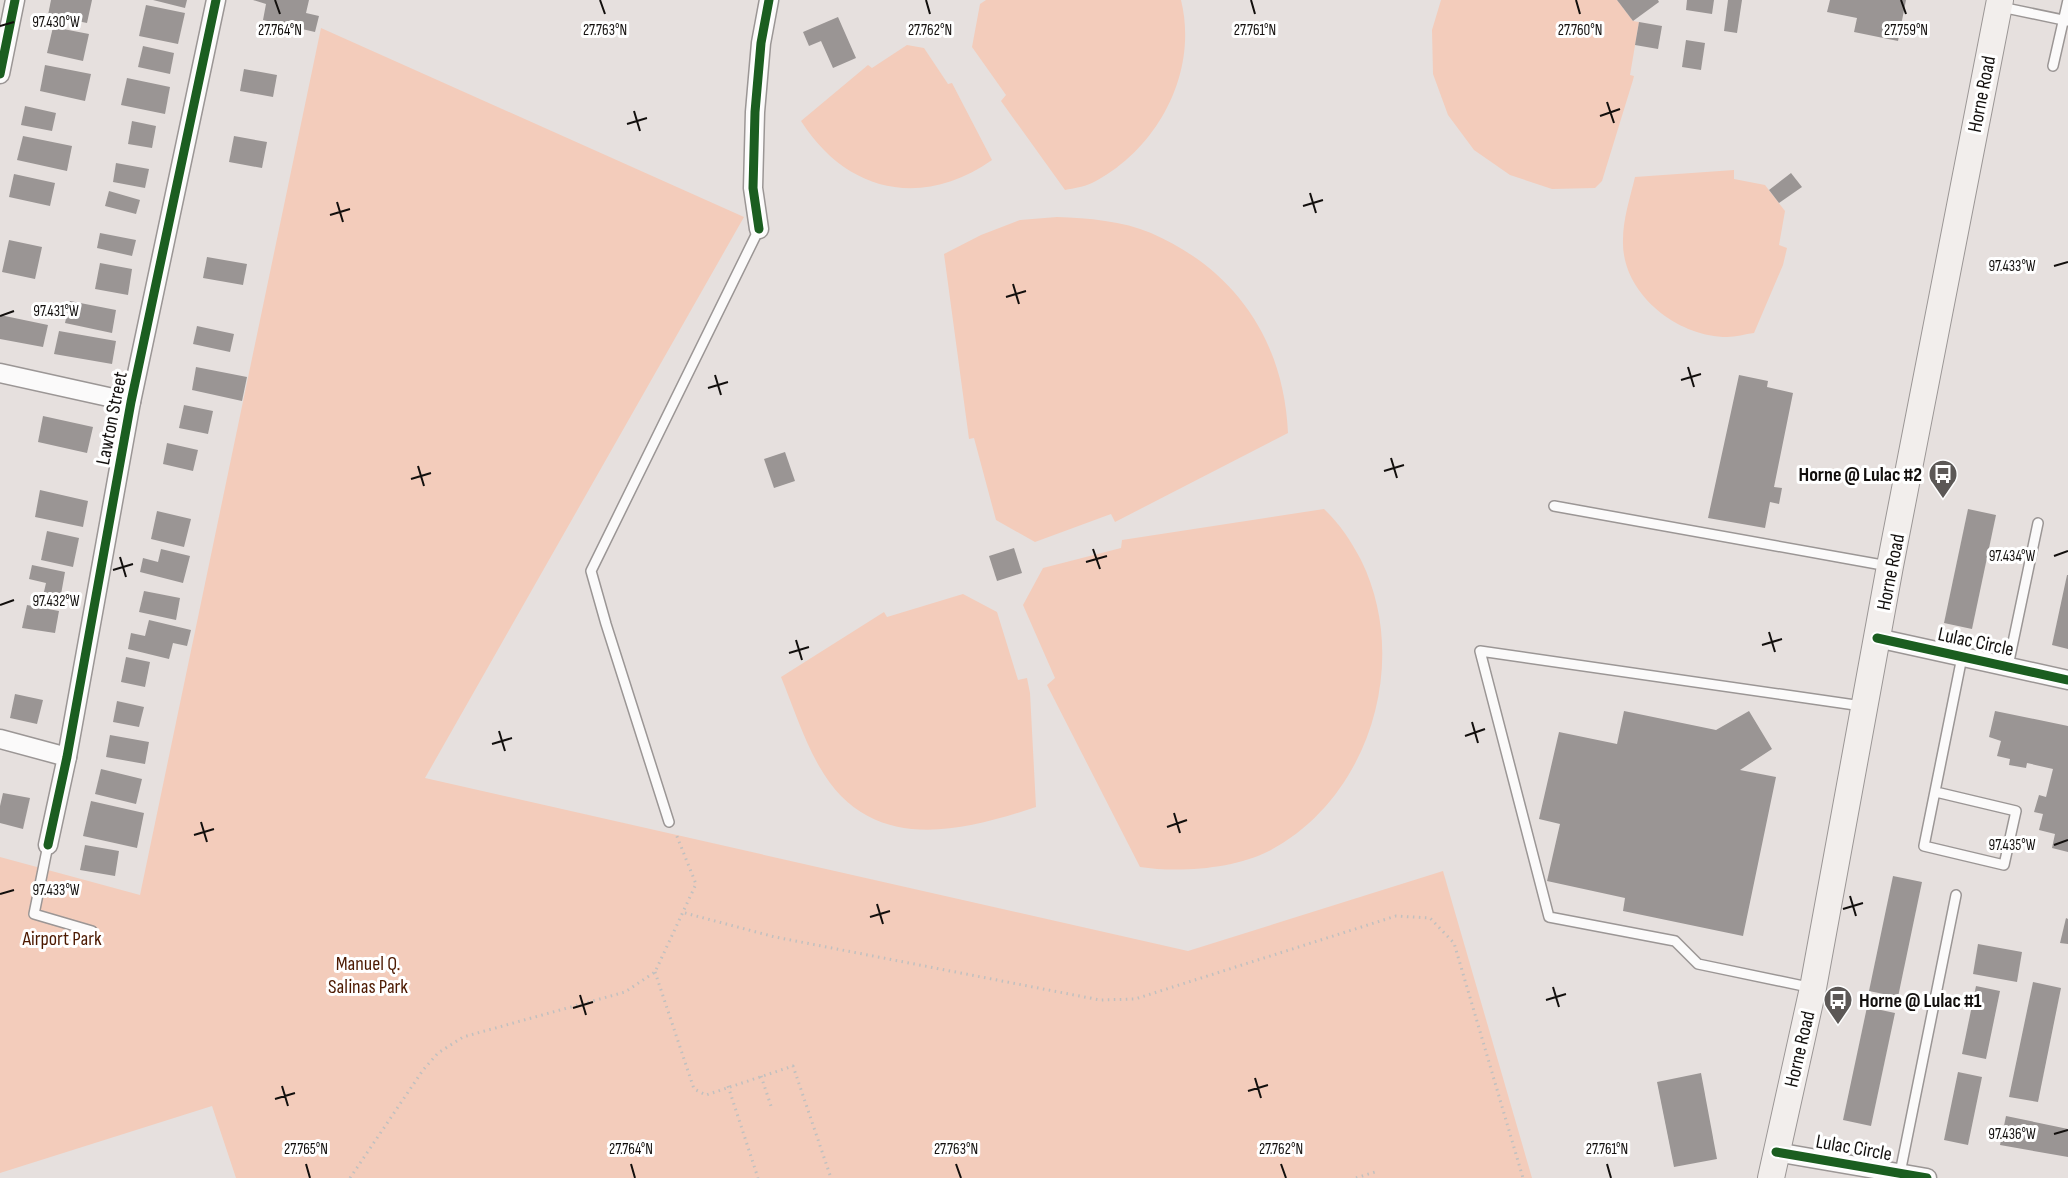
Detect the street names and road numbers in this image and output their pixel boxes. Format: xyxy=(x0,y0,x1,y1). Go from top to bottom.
street label: Horne Road xyxy=(1963,54,2001,134)
street label: Lawton Street xyxy=(91,370,133,467)
street label: Horne Road xyxy=(1872,532,1910,612)
street label: Lulac Circle xyxy=(1936,622,2016,662)
street label: Horne Road xyxy=(1780,1009,1820,1090)
street label: Lulac Circle xyxy=(1814,1129,1894,1166)

